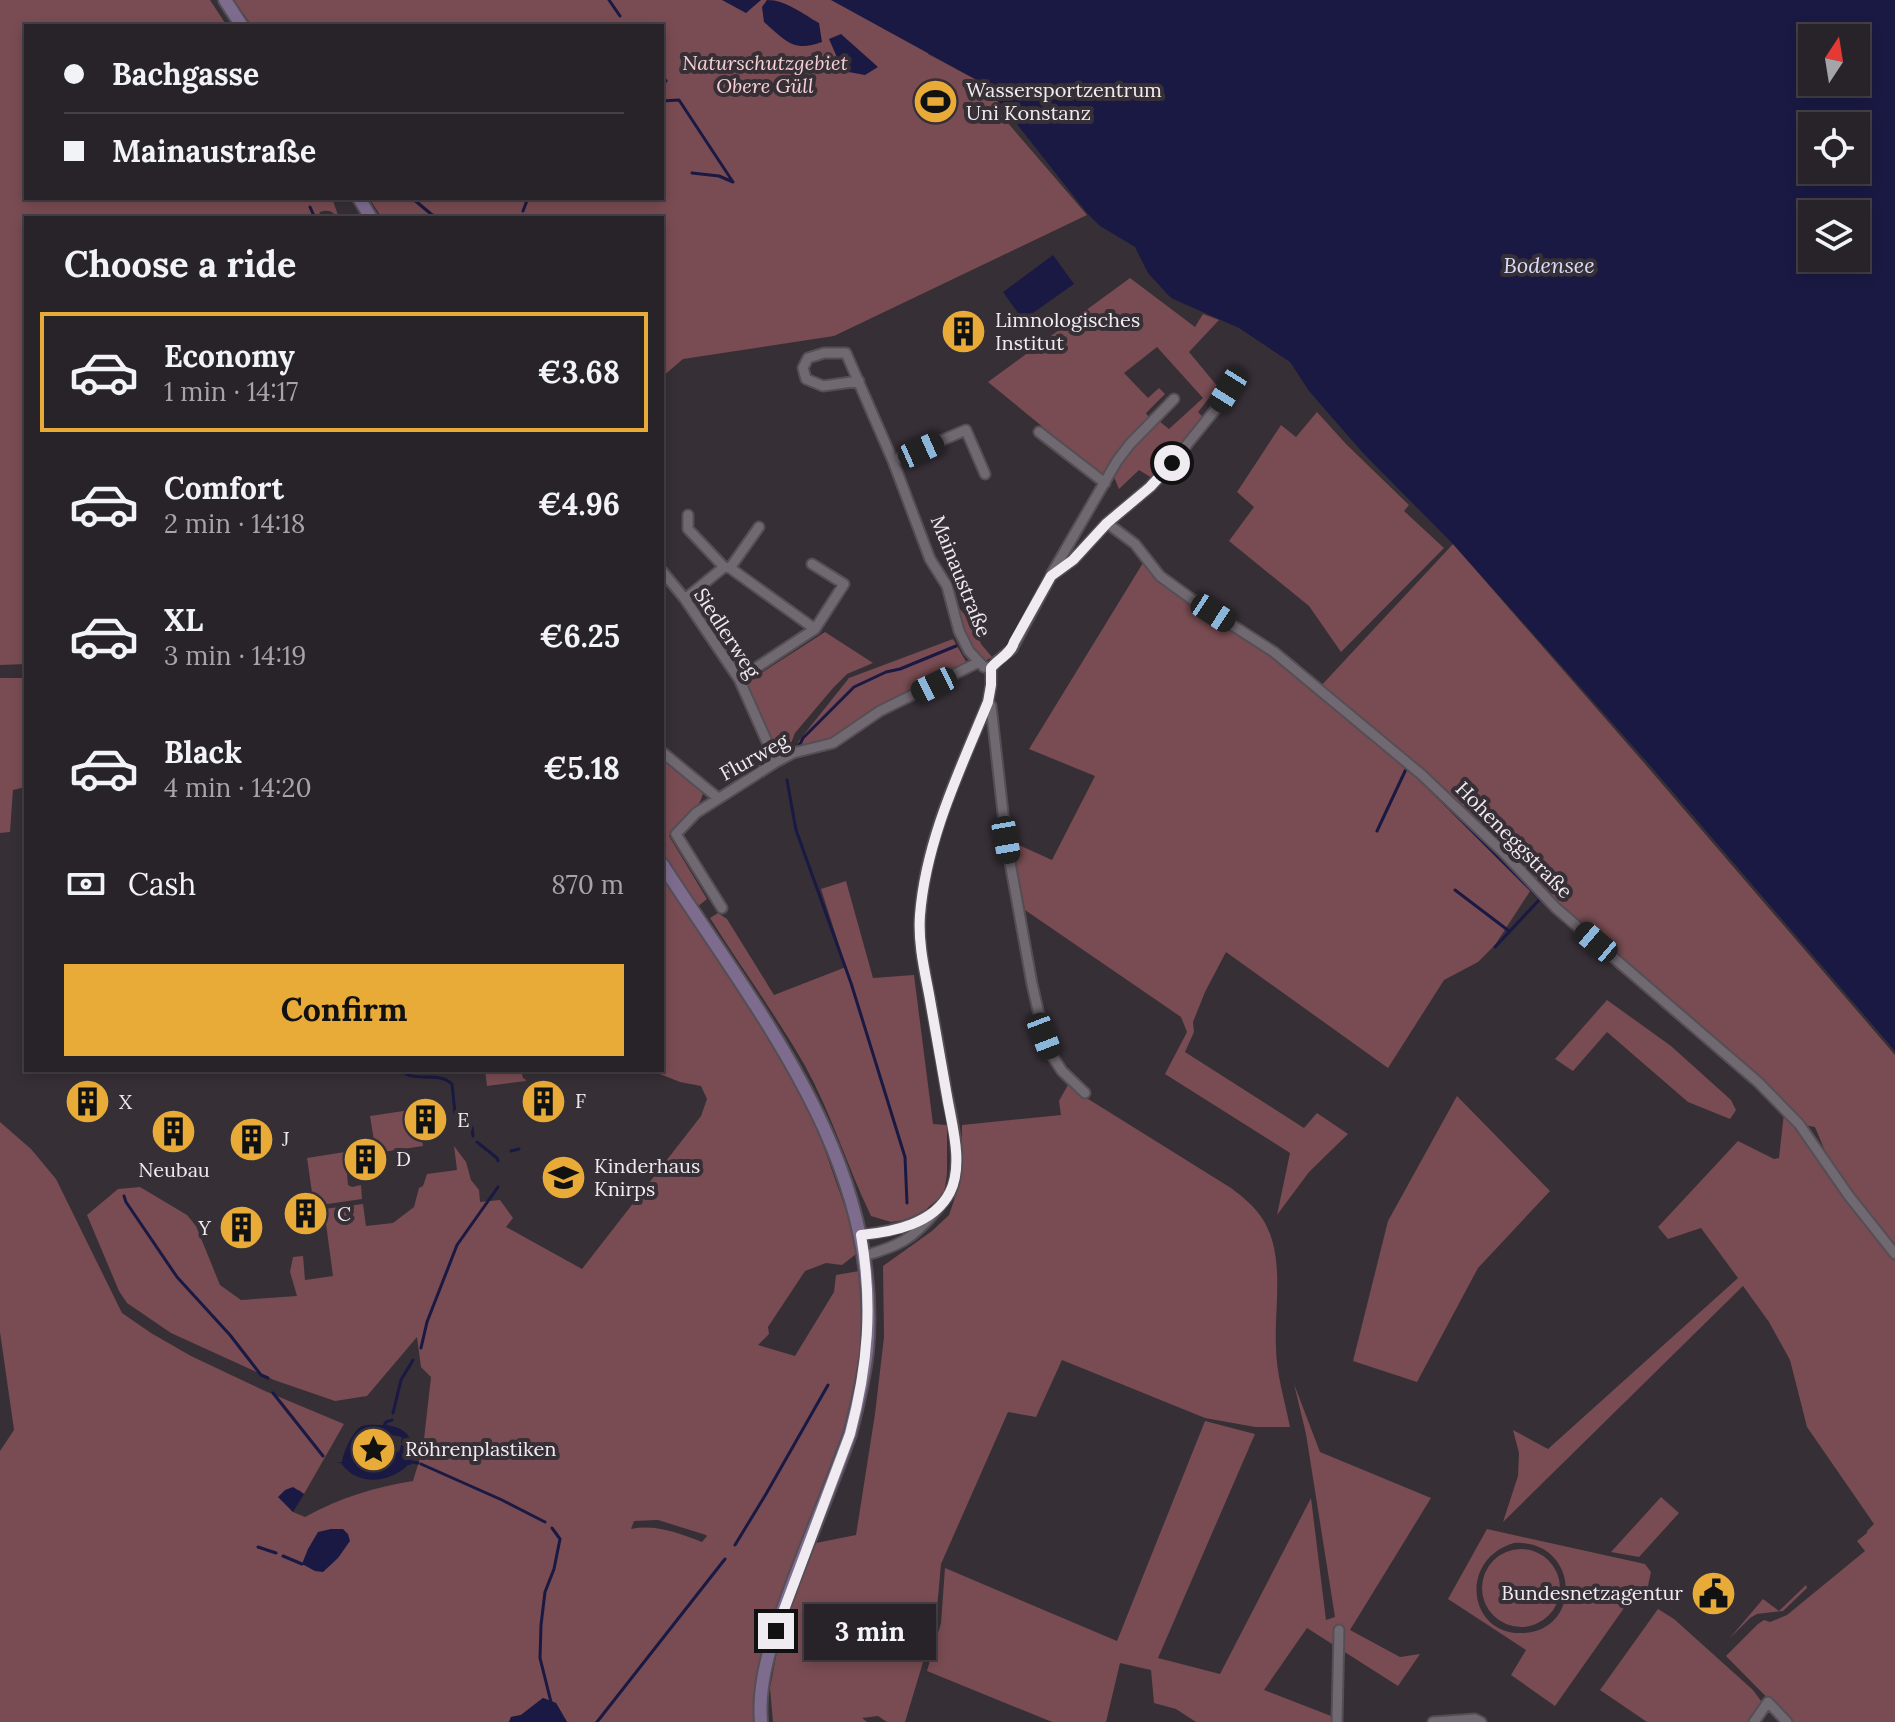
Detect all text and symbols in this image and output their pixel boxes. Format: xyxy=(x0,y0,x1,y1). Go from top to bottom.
north arrow xyxy=(1798,24,1870,96)
map controls xyxy=(1798,24,1870,272)
park label: Naturschutzgebiet Obere Güll xyxy=(682,50,848,98)
text: Bachgasse xyxy=(112,55,259,93)
place label: Wassersportzentrum Uni Konstanz xyxy=(966,77,1162,125)
sports icon: Wassersportzentrum Uni Konstanz xyxy=(911,78,959,126)
button: locate xyxy=(1798,112,1870,184)
text: Mainaustraße xyxy=(112,132,316,170)
button: layers xyxy=(1798,200,1870,272)
text: Choose a ride xyxy=(64,241,296,287)
water label: Bodensee xyxy=(1503,251,1595,279)
building icon: Limnologisches Institut xyxy=(940,307,988,355)
place label: Limnologisches Institut xyxy=(995,307,1140,355)
icon: car xyxy=(68,336,140,408)
text: Economy xyxy=(164,337,295,375)
text: €3.68 xyxy=(538,353,620,391)
car xyxy=(1205,363,1251,417)
text: 1 min · 14:17 xyxy=(164,375,298,408)
car xyxy=(894,429,948,471)
route start xyxy=(1154,445,1190,481)
icon: car xyxy=(68,468,140,540)
text: Comfort xyxy=(164,469,284,507)
text: €4.96 xyxy=(538,485,620,523)
text: 2 min · 14:18 xyxy=(164,507,305,540)
street label: Mainaustraße xyxy=(926,511,997,640)
street label: Siedlerweg xyxy=(689,583,766,683)
car xyxy=(1186,590,1240,636)
icon: car xyxy=(68,600,140,672)
text: XL xyxy=(164,601,203,639)
text: €6.25 xyxy=(539,617,620,655)
text: 3 min · 14:19 xyxy=(164,639,306,672)
car xyxy=(907,664,961,706)
street label: Flurweg xyxy=(715,727,793,786)
icon: car xyxy=(68,732,140,804)
text: Black xyxy=(164,733,242,771)
text: €5.18 xyxy=(543,749,620,787)
text: 4 min · 14:20 xyxy=(164,771,312,804)
street label: Hoheneggstraße xyxy=(1451,776,1578,903)
car xyxy=(990,814,1022,866)
icon: cash xyxy=(64,862,108,906)
text: Cash xyxy=(128,865,196,903)
text: 870 m xyxy=(551,868,624,901)
car xyxy=(1570,917,1622,967)
button: Confirm xyxy=(64,964,624,1056)
car xyxy=(1024,1009,1064,1063)
building icon: F xyxy=(520,1077,568,1125)
building icon: X xyxy=(64,1078,112,1126)
place label: F xyxy=(575,1088,586,1113)
place label: X xyxy=(119,1089,133,1114)
building icon: E xyxy=(402,1096,450,1144)
building icon: Neubau xyxy=(150,1107,198,1155)
place label: E xyxy=(457,1107,469,1132)
building icon: J xyxy=(227,1115,275,1163)
place label: J xyxy=(281,1126,289,1151)
building icon: D xyxy=(341,1135,389,1183)
place label: D xyxy=(396,1146,411,1171)
place label: Kinderhaus Knirps xyxy=(594,1153,700,1201)
school or university icon: Kinderhaus Knirps xyxy=(539,1154,587,1202)
place label: Neubau xyxy=(138,1157,210,1182)
building icon: C xyxy=(282,1190,330,1238)
place label: C xyxy=(337,1201,351,1226)
building icon: Y xyxy=(218,1204,266,1252)
place label: Y xyxy=(197,1215,211,1240)
place icon: Röhrenplastiken xyxy=(350,1425,398,1473)
place label: Röhrenplastiken xyxy=(405,1436,557,1461)
public building icon: Bundesnetzagentur xyxy=(1690,1569,1738,1617)
place label: Bundesnetzagentur xyxy=(1501,1580,1683,1605)
callout: 3 min xyxy=(804,1603,936,1659)
route end xyxy=(758,1613,794,1649)
text: 3 min xyxy=(835,1615,905,1648)

